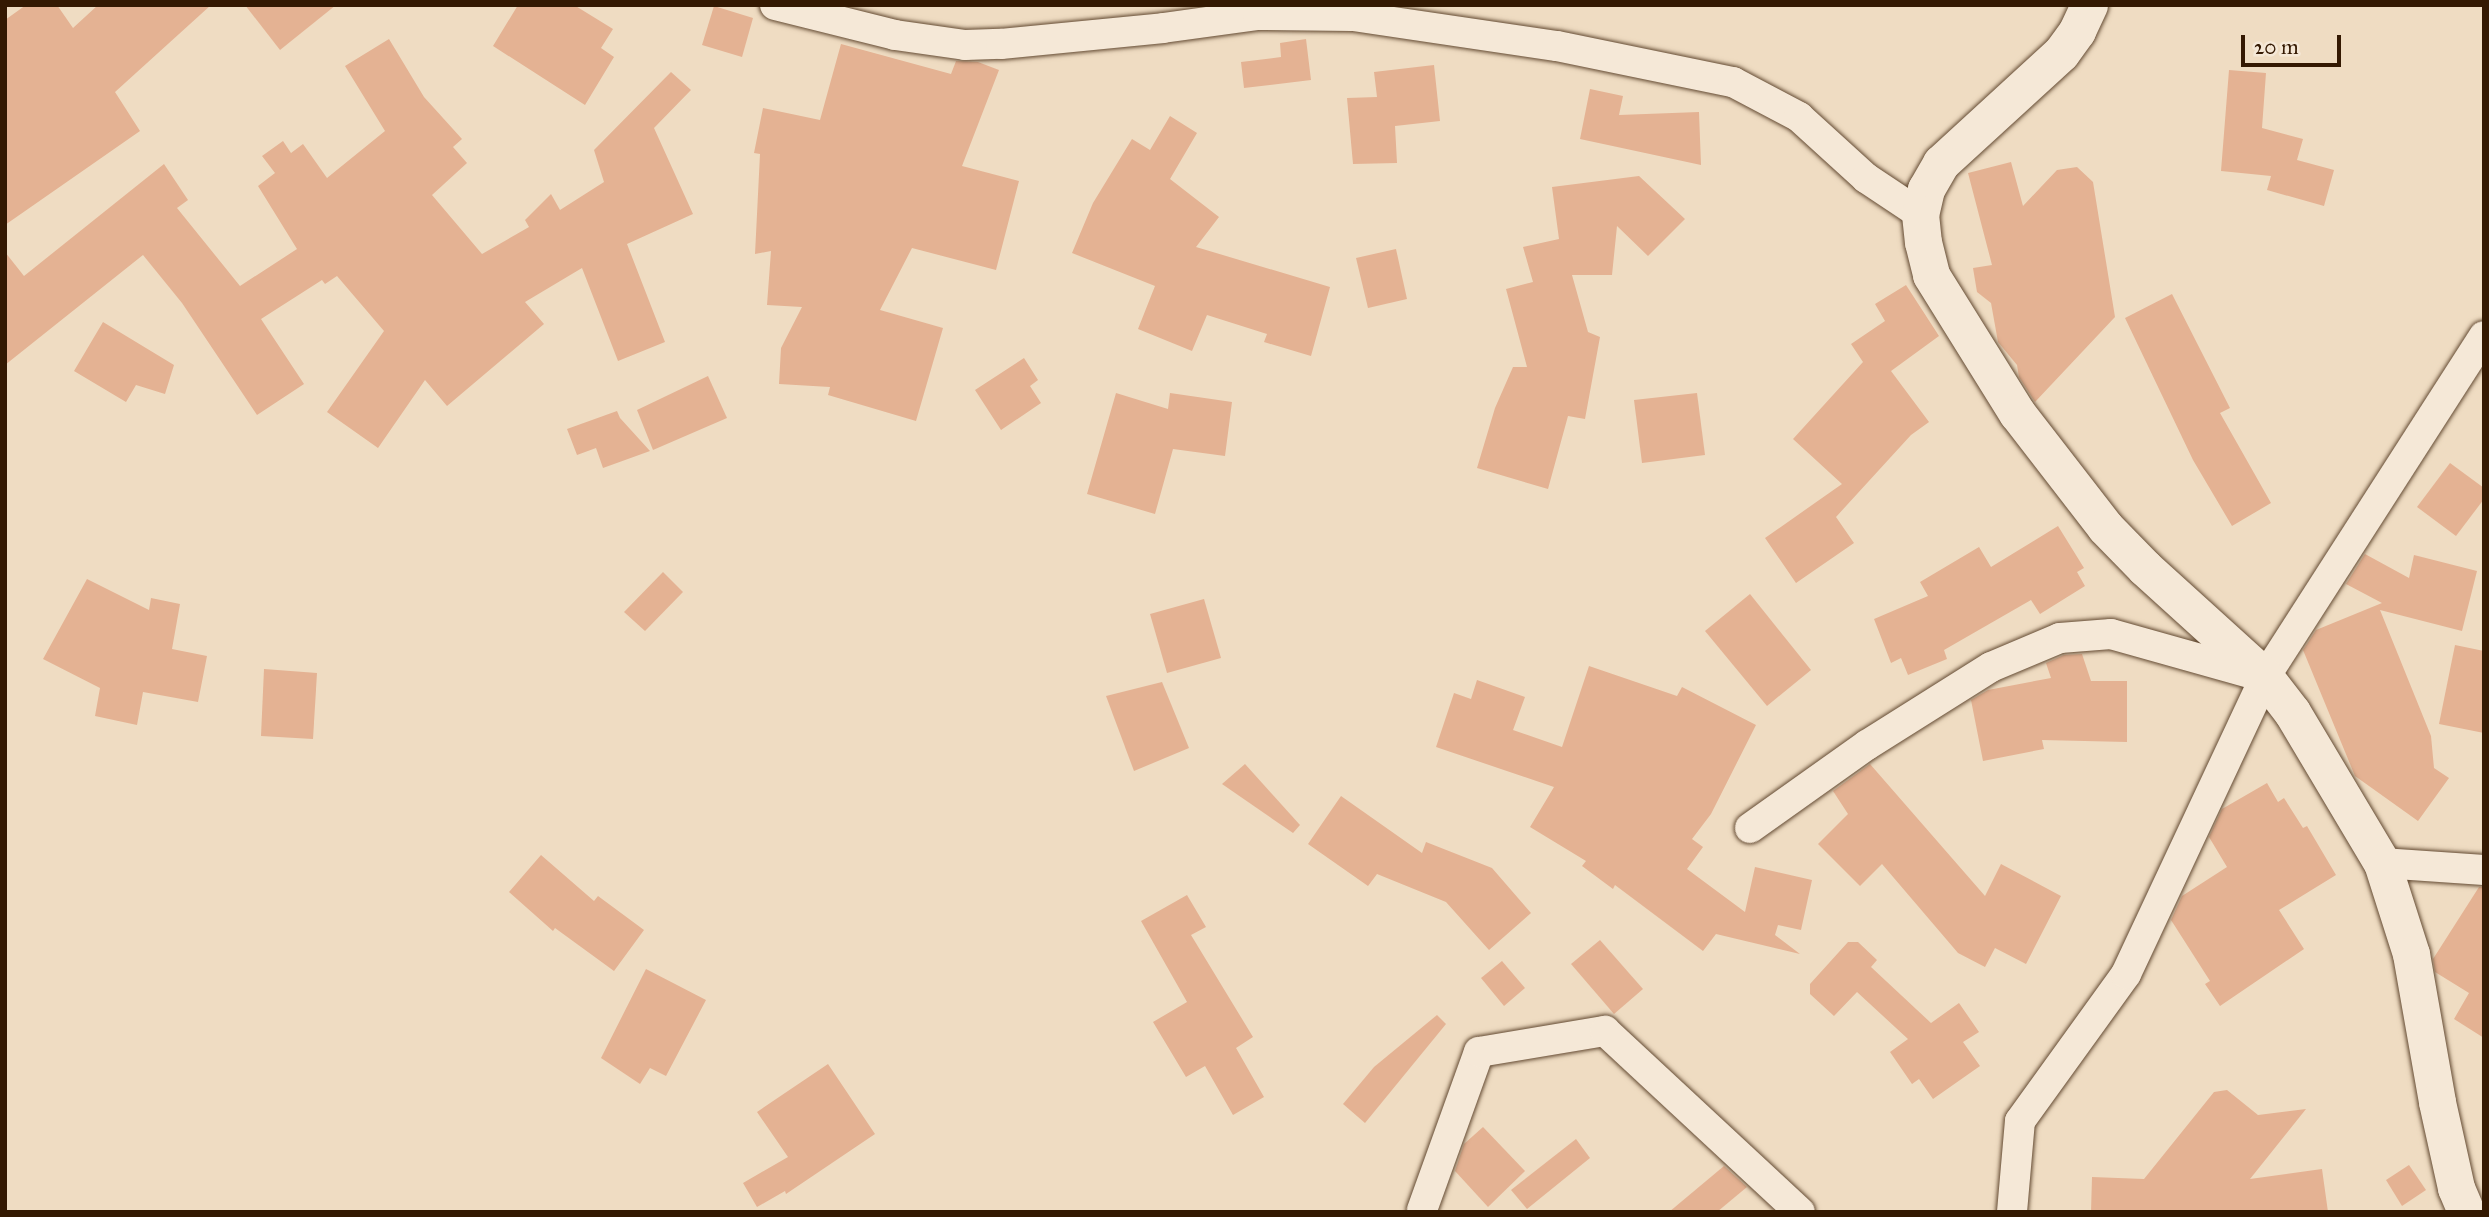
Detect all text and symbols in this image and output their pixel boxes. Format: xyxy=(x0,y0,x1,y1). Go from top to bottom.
scale bar xyxy=(2244,21,2344,65)
text: 20 m xyxy=(2254,34,2299,60)

